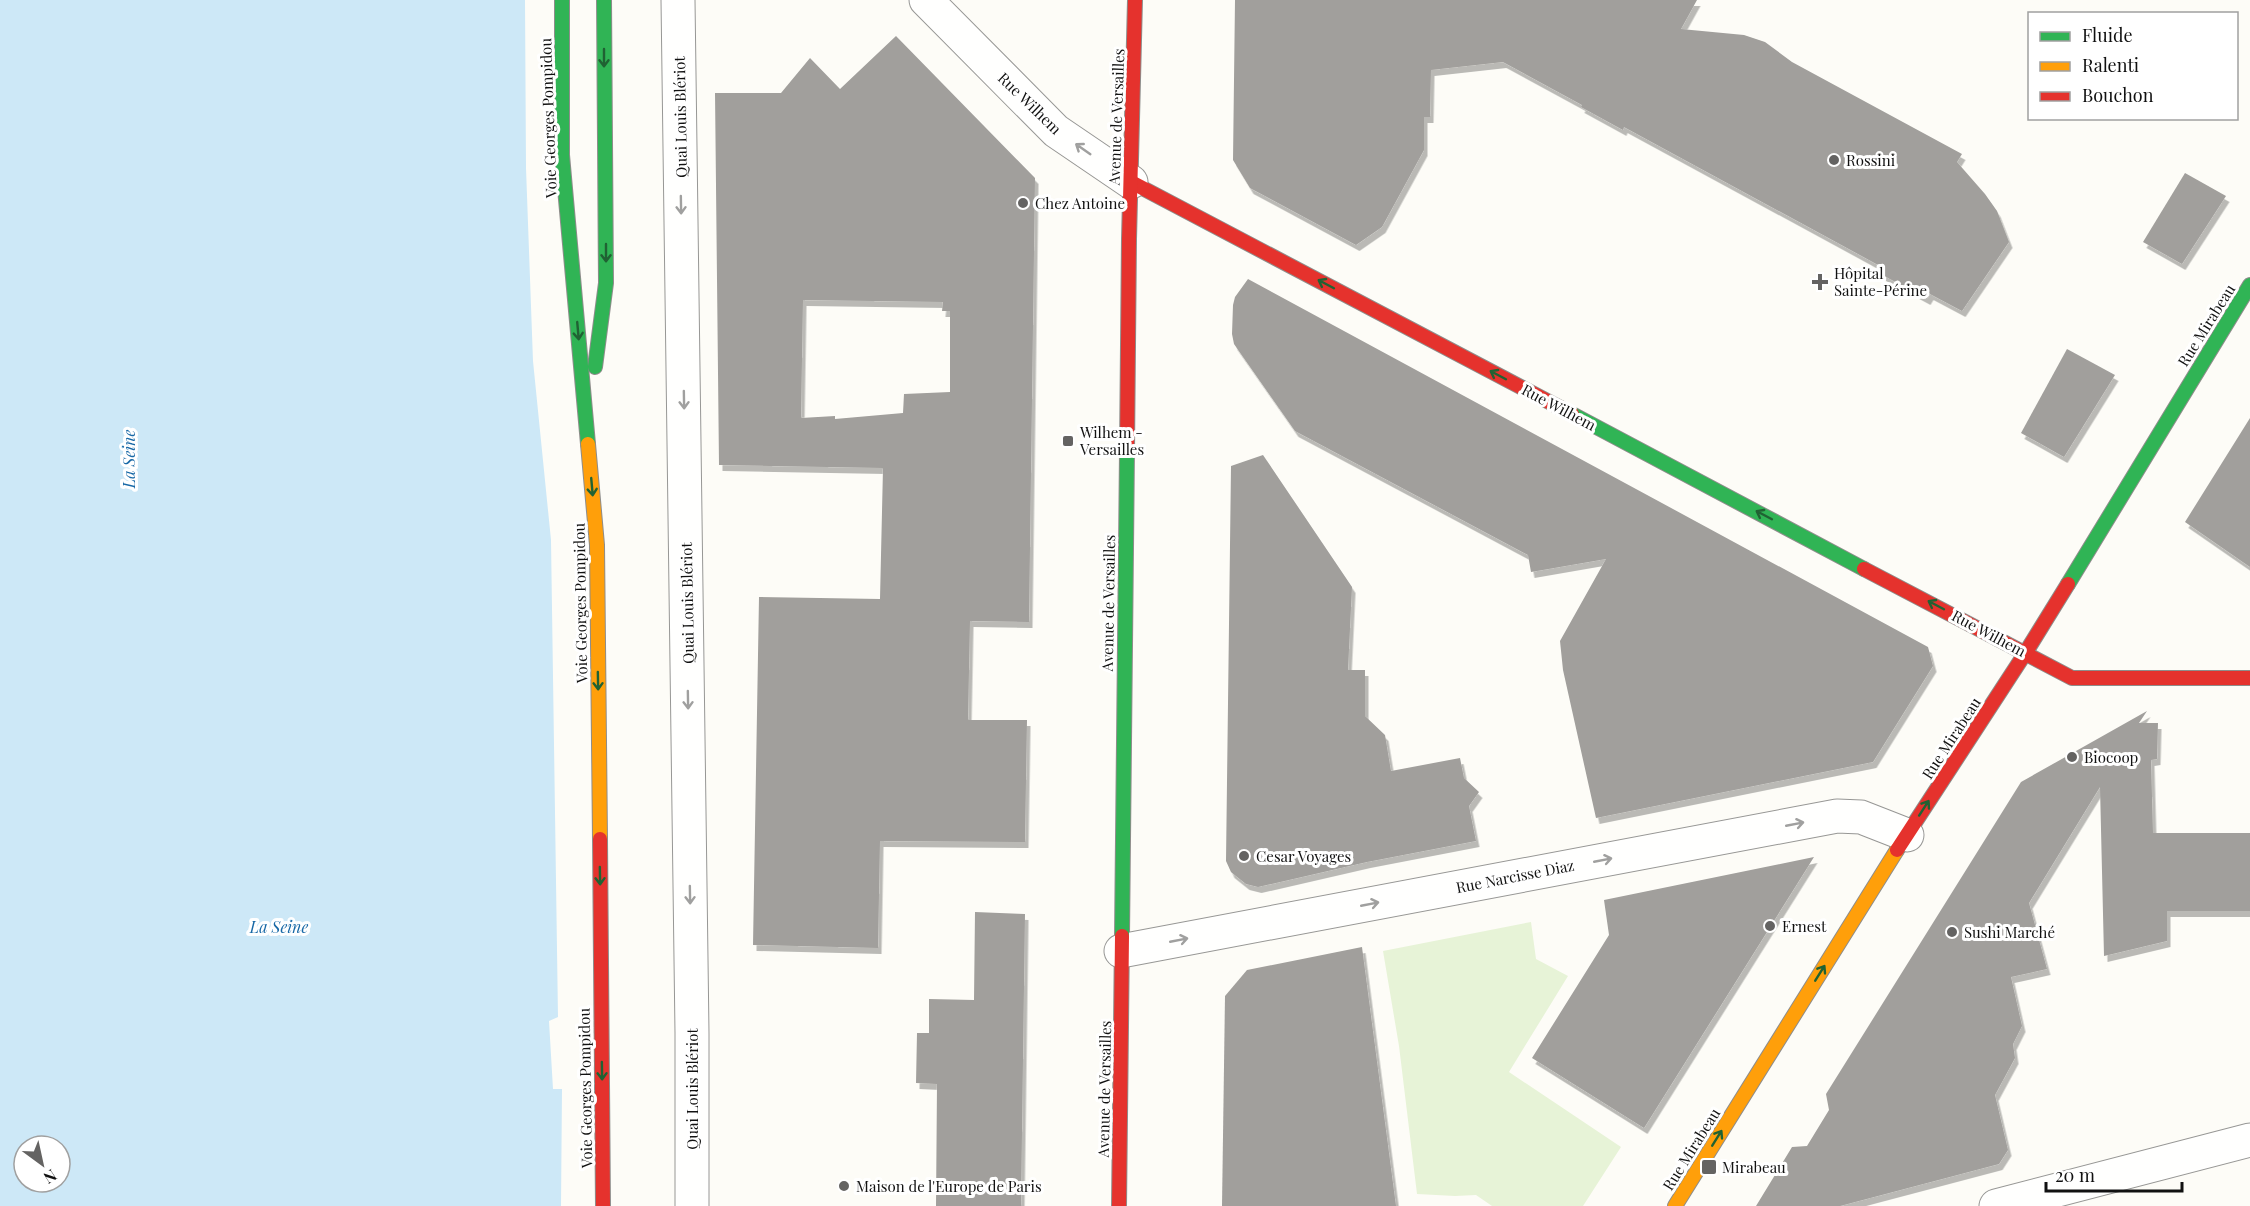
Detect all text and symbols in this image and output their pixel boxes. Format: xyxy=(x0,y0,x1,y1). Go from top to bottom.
legend xyxy=(2028,12,2238,120)
text: Fluide xyxy=(2082,23,2133,47)
street label: Voie Georges Pompidou xyxy=(535,37,561,199)
one-way arrow xyxy=(598,48,610,68)
street label: Avenue de Versailles xyxy=(1104,48,1128,187)
text: Ralenti xyxy=(2082,53,2139,77)
street label: Quai Louis Blériot xyxy=(669,55,691,178)
street label: Rue Wilhem xyxy=(994,68,1067,139)
text: Bouchon xyxy=(2082,83,2154,107)
one-way arrow xyxy=(1074,142,1091,155)
place label: Rossini xyxy=(1846,150,1896,170)
marker: Rossini xyxy=(1827,153,1841,167)
place label: Chez Antoine xyxy=(1035,193,1125,213)
one-way arrow xyxy=(675,195,687,215)
marker: Chez Antoine xyxy=(1016,196,1030,210)
one-way arrow xyxy=(600,243,612,263)
place label: Hôpital Sainte-Périne xyxy=(1834,263,1927,300)
marker: Hôpital Sainte-Périne xyxy=(1811,273,1829,291)
one-way arrow xyxy=(1317,278,1335,289)
street label: Rue Mirabeau xyxy=(2173,280,2239,370)
one-way arrow xyxy=(573,320,584,340)
one-way arrow xyxy=(1490,369,1508,380)
street label: Rue Wilhem xyxy=(1519,379,1600,435)
one-way arrow xyxy=(678,390,690,410)
place label: Wilhem - Versailles xyxy=(1079,422,1144,459)
water label: La Seine xyxy=(118,430,139,489)
marker: Wilhem - Versailles xyxy=(1061,434,1075,448)
one-way arrow xyxy=(587,476,598,496)
one-way arrow xyxy=(1756,509,1773,521)
street label: Voie Georges Pompidou xyxy=(569,522,591,684)
street label: Avenue de Versailles xyxy=(1097,534,1119,673)
street label: Quai Louis Blériot xyxy=(676,541,698,664)
one-way arrow xyxy=(1928,599,1946,610)
street label: Rue Wilhem xyxy=(1949,605,2030,661)
one-way arrow xyxy=(592,671,604,691)
one-way arrow xyxy=(682,690,694,710)
street label: Rue Mirabeau xyxy=(1917,693,1985,783)
place label: Biocoop xyxy=(2084,747,2139,767)
marker: Biocoop xyxy=(2065,750,2079,764)
one-way arrow xyxy=(1918,800,1930,817)
one-way arrow xyxy=(1784,818,1804,829)
place label: Cesar Voyages xyxy=(1256,846,1351,866)
marker: Cesar Voyages xyxy=(1237,849,1251,863)
one-way arrow xyxy=(1593,854,1612,865)
street label: Rue Narcisse Diaz xyxy=(1454,855,1576,897)
one-way arrow xyxy=(594,866,606,886)
one-way arrow xyxy=(685,885,696,905)
one-way arrow xyxy=(1360,898,1380,909)
water label: La Seine xyxy=(249,916,308,937)
place label: Ernest xyxy=(1782,916,1827,936)
marker: Ernest xyxy=(1763,919,1777,933)
place label: Sushi Marché xyxy=(1964,922,2055,942)
marker: Sushi Marché xyxy=(1945,925,1959,939)
one-way arrow xyxy=(1168,934,1188,945)
one-way arrow xyxy=(1814,965,1826,982)
street label: Voie Georges Pompidou xyxy=(574,1007,596,1169)
street label: Avenue de Versailles xyxy=(1093,1020,1115,1159)
street label: Quai Louis Blériot xyxy=(682,1028,702,1150)
one-way arrow xyxy=(596,1061,608,1081)
street label: Rue Mirabeau xyxy=(1658,1104,1724,1194)
one-way arrow xyxy=(1710,1130,1723,1147)
north arrow xyxy=(12,1134,72,1194)
scale bar xyxy=(2046,1155,2182,1193)
place label: Mirabeau xyxy=(1722,1157,1786,1177)
marker: Mirabeau xyxy=(1700,1158,1718,1176)
text: 20 m xyxy=(2055,1163,2095,1187)
text: N xyxy=(40,1165,61,1189)
place label: Maison de l'Europe de Paris xyxy=(856,1176,1042,1196)
marker: Maison de l'Europe de Paris xyxy=(837,1179,851,1193)

